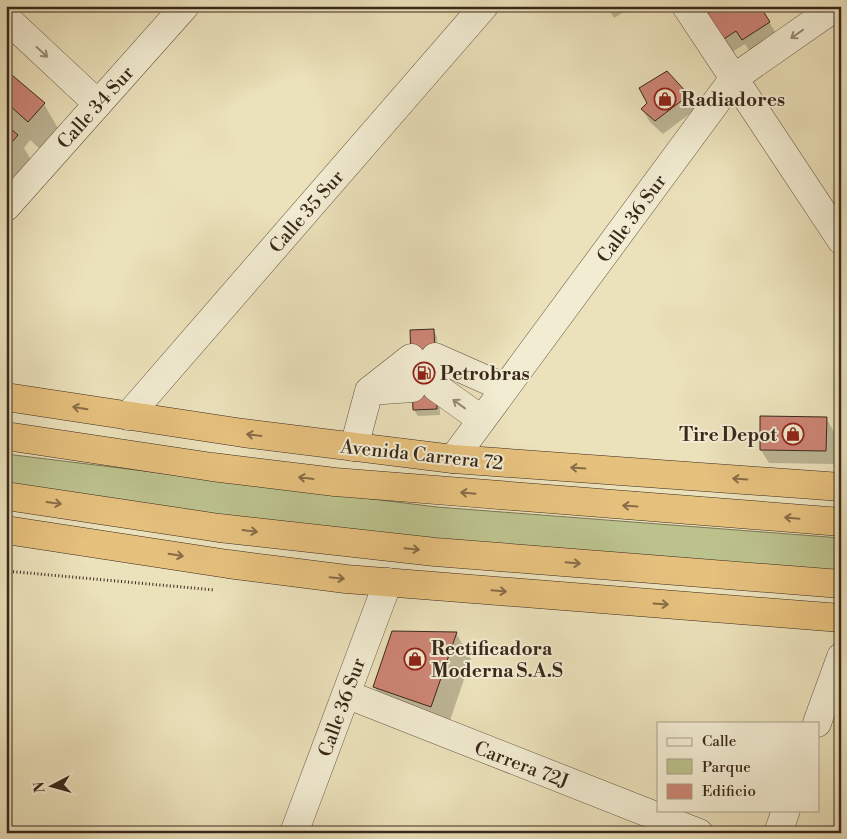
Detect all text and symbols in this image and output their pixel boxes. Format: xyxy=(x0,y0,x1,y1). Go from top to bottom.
one-way arrow xyxy=(790,29,804,39)
one-way arrow xyxy=(35,46,48,58)
street label: Calle 34 Sur xyxy=(52,61,139,154)
shop icon: Radiadores xyxy=(653,87,677,111)
place label: Radiadores xyxy=(681,88,785,112)
street label: Calle 35 Sur xyxy=(264,165,349,258)
street label: Calle 36 Sur xyxy=(592,170,672,267)
fuel station icon: Petrobras xyxy=(412,361,436,385)
place label: Petrobras xyxy=(440,362,530,386)
one-way arrow xyxy=(452,399,466,409)
one-way arrow xyxy=(73,403,89,413)
shop icon: Tire Depot xyxy=(781,422,805,446)
place label: Tire Depot xyxy=(679,423,777,447)
one-way arrow xyxy=(246,430,262,440)
street label: Avenida Carrera 72 xyxy=(338,434,504,475)
one-way arrow xyxy=(570,463,586,473)
one-way arrow xyxy=(299,473,315,483)
one-way arrow xyxy=(732,475,748,484)
one-way arrow xyxy=(460,489,476,498)
one-way arrow xyxy=(46,499,62,509)
one-way arrow xyxy=(622,501,638,511)
one-way arrow xyxy=(784,513,800,523)
one-way arrow xyxy=(242,526,258,536)
one-way arrow xyxy=(403,544,419,554)
one-way arrow xyxy=(167,551,183,561)
one-way arrow xyxy=(565,559,581,568)
one-way arrow xyxy=(328,573,344,583)
one-way arrow xyxy=(490,586,506,595)
one-way arrow xyxy=(652,599,668,608)
place label: Rectificadora Moderna S.A.S xyxy=(431,637,563,683)
shop icon: Rectificadora Moderna S.A.S xyxy=(403,647,427,671)
street label: Calle 36 Sur xyxy=(313,655,371,760)
legend xyxy=(657,722,820,812)
text: Calle xyxy=(702,732,736,751)
street label: Carrera 72J xyxy=(471,736,572,794)
text: Parque xyxy=(702,758,751,777)
north arrow xyxy=(28,762,78,812)
text: N xyxy=(31,781,50,794)
text: Edificio xyxy=(702,782,756,801)

